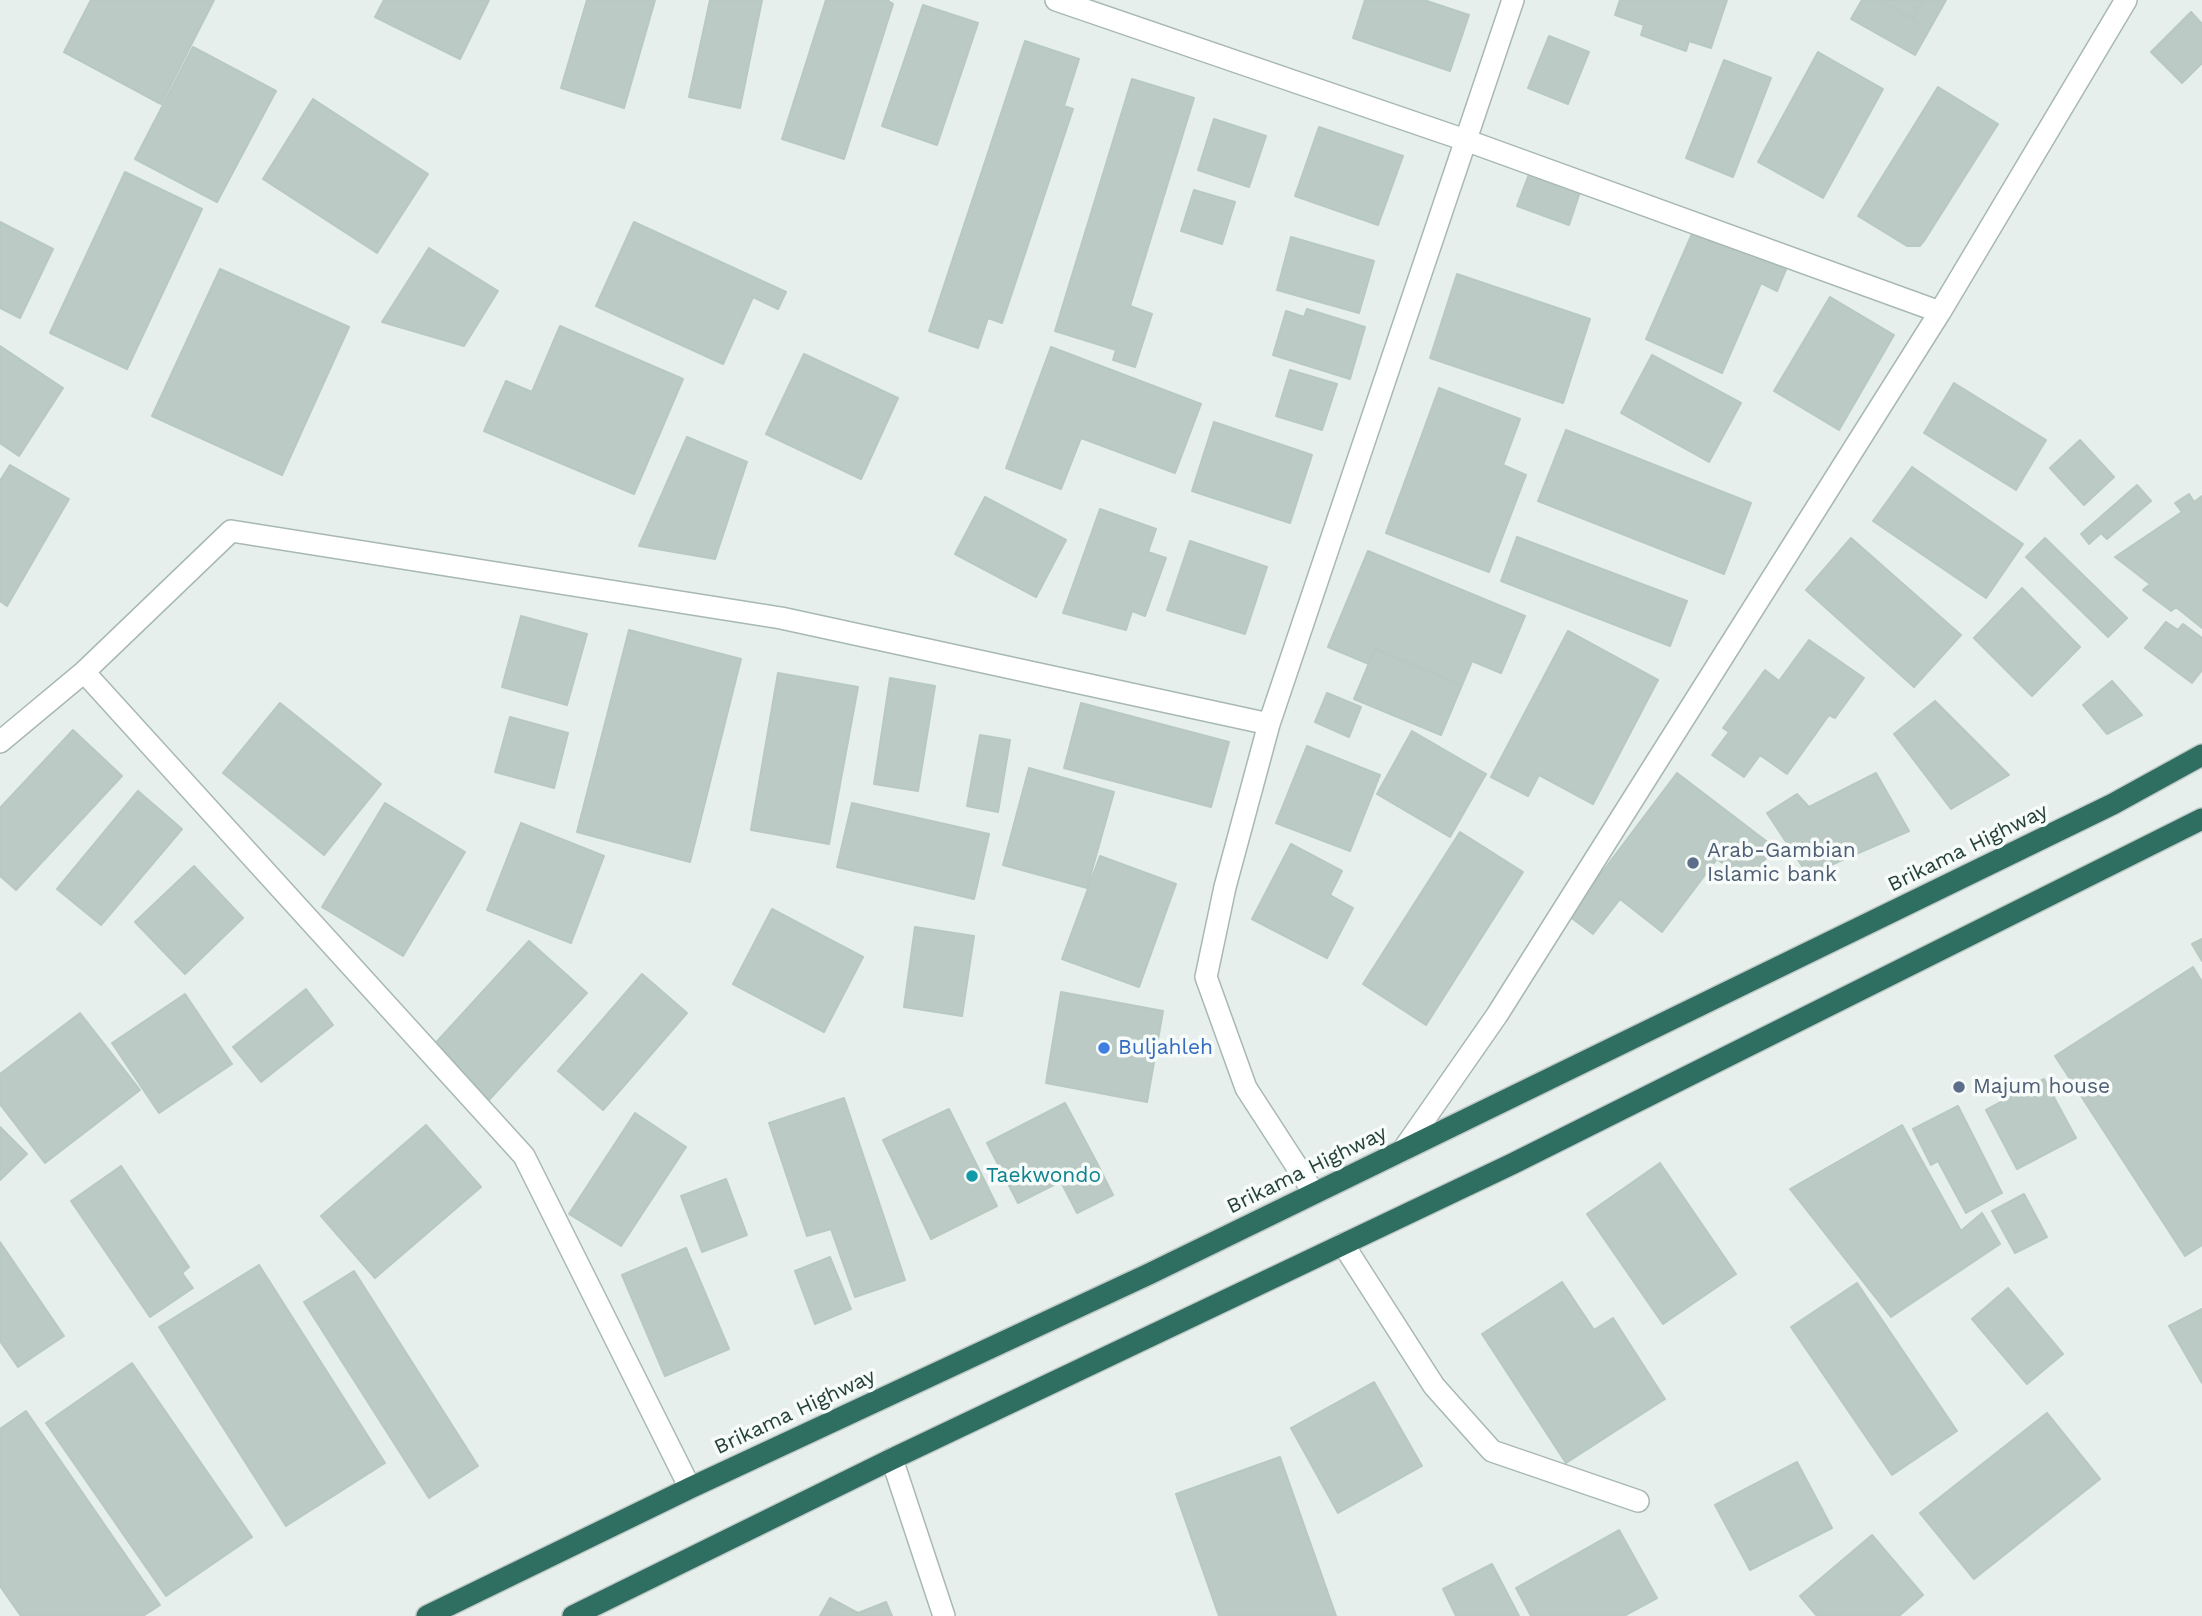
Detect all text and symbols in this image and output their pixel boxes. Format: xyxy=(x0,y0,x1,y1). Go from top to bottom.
street label: Brikama Highway xyxy=(1884,798,2052,898)
place label: Arab-Gambian Islamic bank xyxy=(1707,838,1856,888)
marker: Arab-Gambian Islamic bank xyxy=(1685,855,1701,871)
place label: Buljahleh xyxy=(1118,1035,1213,1061)
marker: Buljahleh xyxy=(1096,1040,1112,1056)
place label: Majum house xyxy=(1973,1074,2110,1100)
marker: Majum house xyxy=(1951,1079,1967,1095)
street label: Brikama Highway xyxy=(1223,1120,1391,1220)
place label: Taekwondo xyxy=(986,1163,1101,1189)
marker: Taekwondo xyxy=(964,1168,980,1184)
street label: Brikama Highway xyxy=(710,1364,880,1460)

